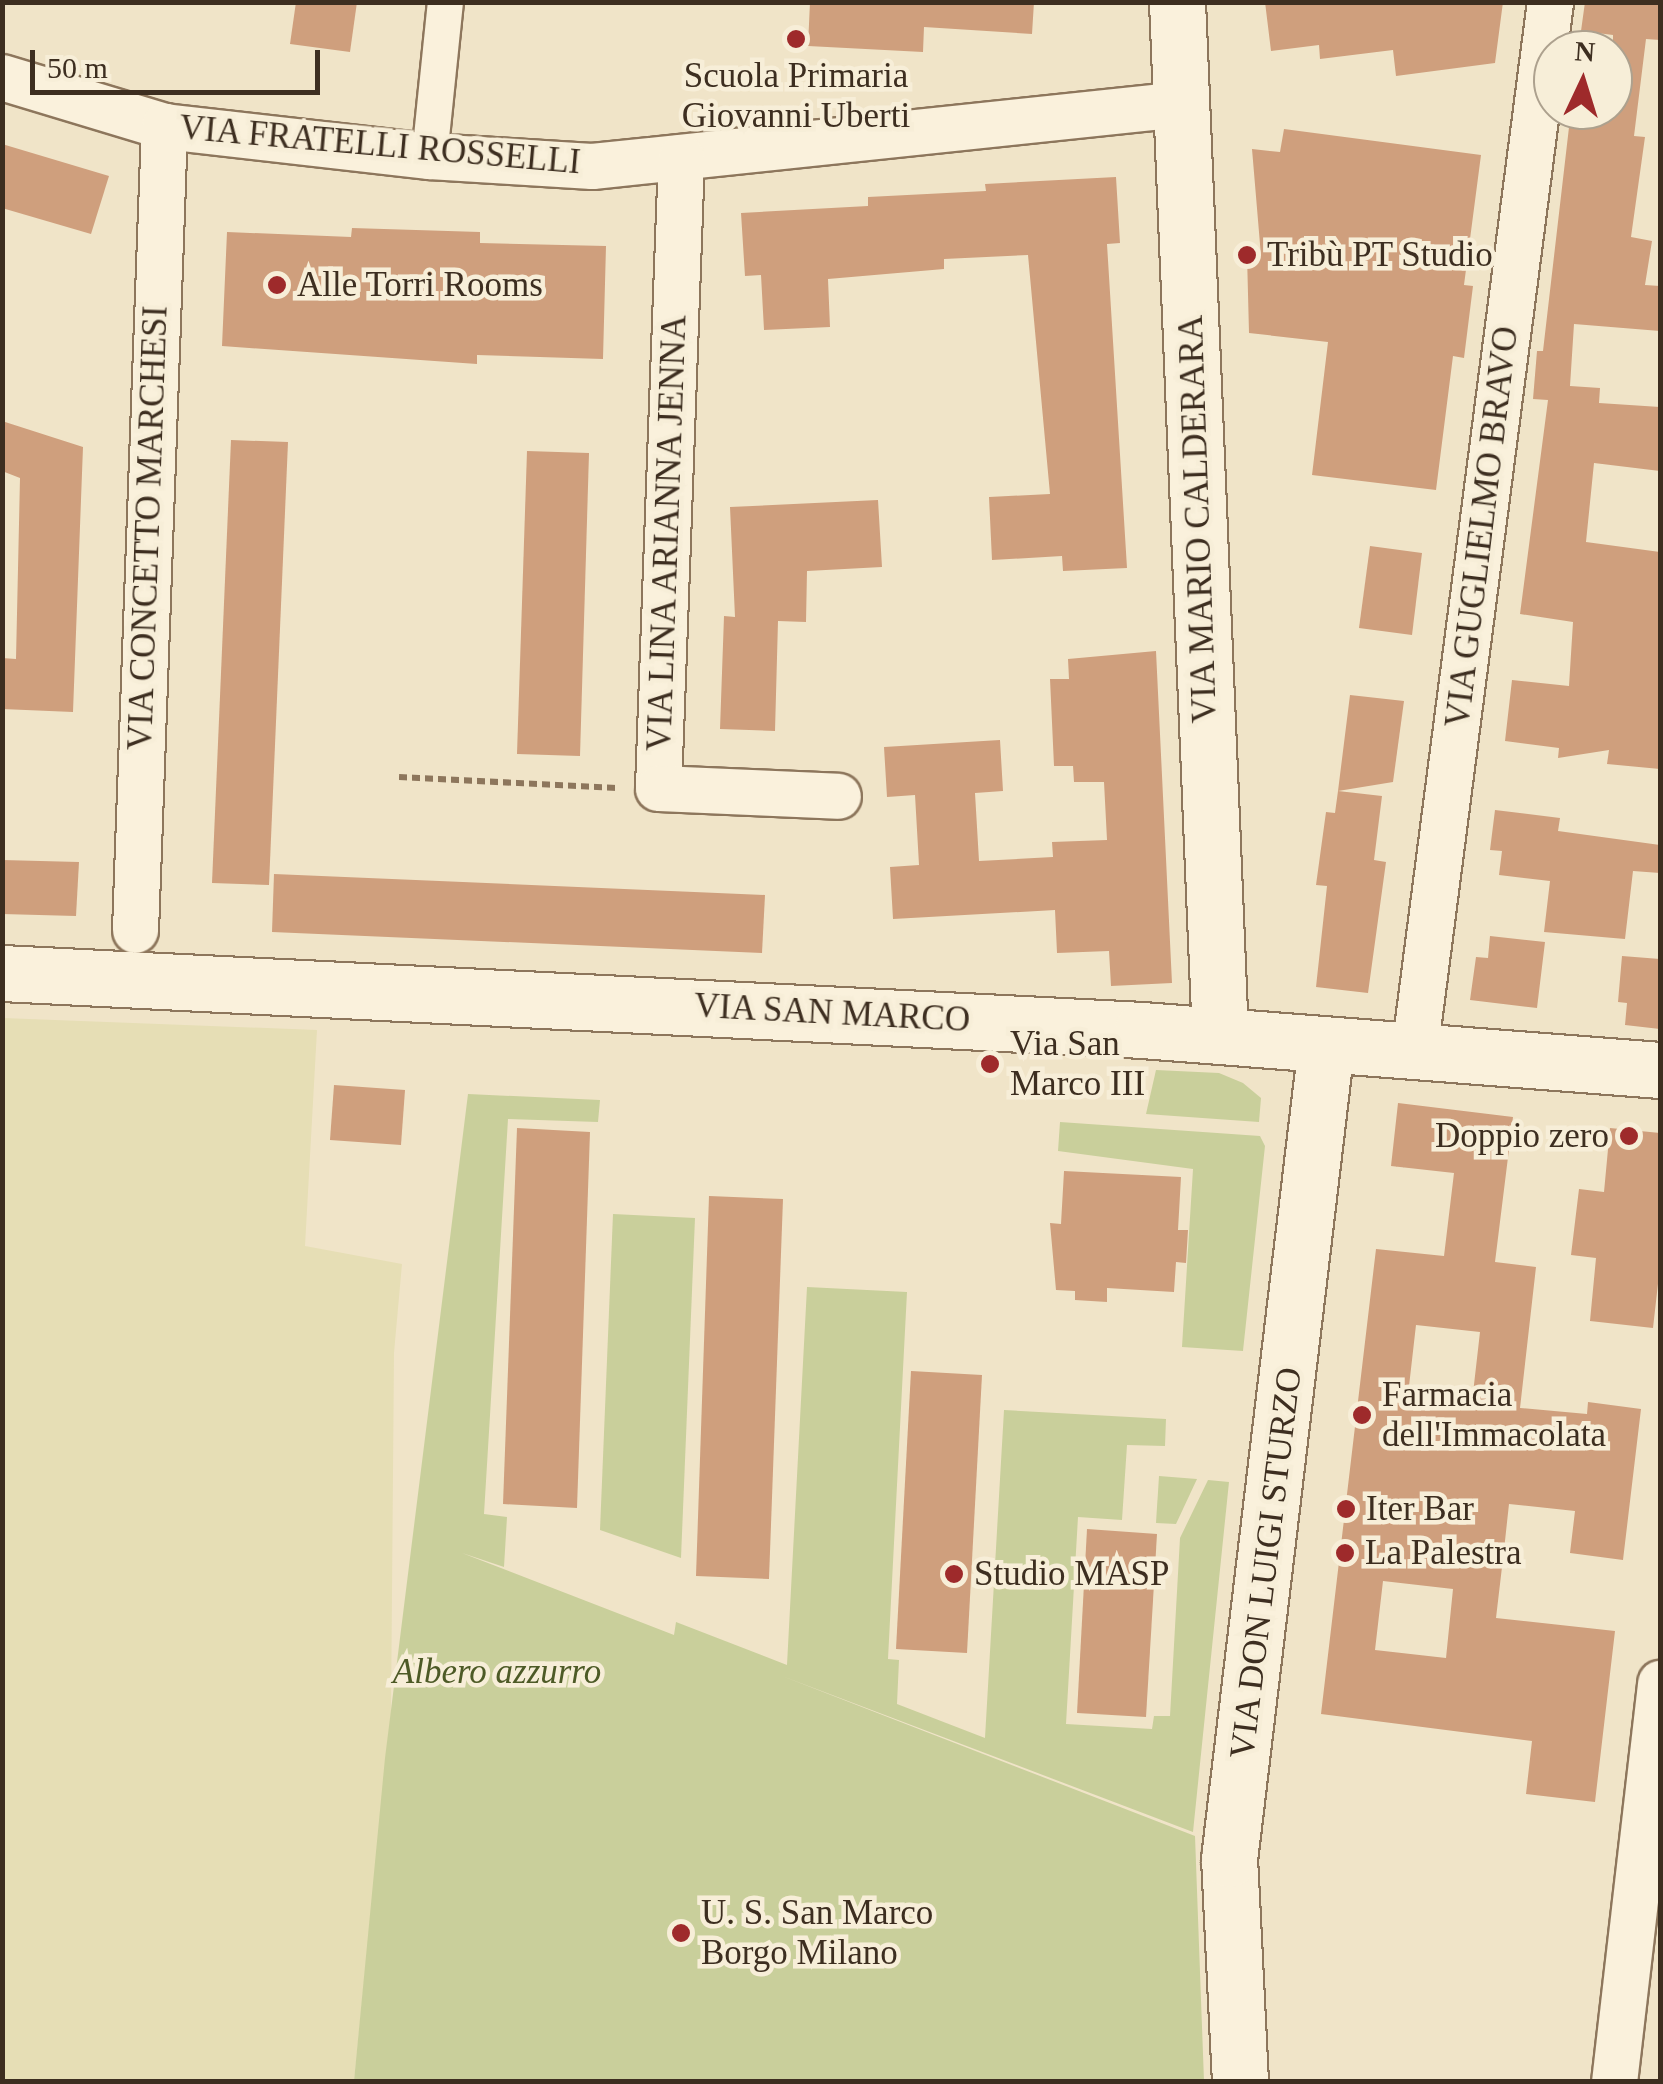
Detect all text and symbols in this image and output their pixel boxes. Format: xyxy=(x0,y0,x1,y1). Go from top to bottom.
marker: Scuola Primaria Giovanni Uberti xyxy=(785,28,807,50)
scale bar xyxy=(35,30,325,92)
north arrow xyxy=(1533,30,1633,130)
text: N xyxy=(1574,35,1596,68)
text: 50 m xyxy=(47,51,108,84)
place label: Scuola Primaria Giovanni Uberti xyxy=(682,55,910,137)
street label: VIA FRATELLI ROSSELLI xyxy=(177,106,583,184)
place label: Tribù PT Studio xyxy=(1267,234,1493,276)
marker: Tribù PT Studio xyxy=(1236,244,1258,266)
place label: Alle Torri Rooms xyxy=(297,264,543,306)
marker: Alle Torri Rooms xyxy=(266,274,288,296)
street label: VIA CONCETTO MARCHESI xyxy=(119,304,177,752)
street label: VIA LINA ARIANNA JENNA xyxy=(638,310,696,756)
street label: VIA MARIO CALDERARA xyxy=(1170,313,1226,725)
street label: VIA GUGLIELMO BRAVO xyxy=(1436,323,1528,731)
street label: VIA SAN MARCO xyxy=(692,985,972,1041)
place label: Via San Marco III xyxy=(1010,1023,1145,1105)
marker: Via San Marco III xyxy=(979,1053,1001,1075)
place label: Doppio zero xyxy=(1435,1115,1609,1157)
marker: Doppio zero xyxy=(1618,1125,1640,1147)
street label: VIA DON LUIGI STURZO xyxy=(1221,1364,1311,1762)
place label: Farmacia dell'Immacolata xyxy=(1382,1374,1606,1456)
marker: Farmacia dell'Immacolata xyxy=(1351,1404,1373,1426)
place label: Iter Bar xyxy=(1366,1488,1474,1530)
marker: Iter Bar xyxy=(1335,1498,1357,1520)
place label: La Palestra xyxy=(1365,1532,1521,1574)
marker: La Palestra xyxy=(1334,1542,1356,1564)
place label: Studio MASP xyxy=(974,1553,1169,1595)
marker: Studio MASP xyxy=(943,1563,965,1585)
park label: Albero azzurro xyxy=(393,1651,601,1693)
place label: U. S. San Marco Borgo Milano xyxy=(701,1892,933,1974)
marker: U. S. San Marco Borgo Milano xyxy=(670,1922,692,1944)

